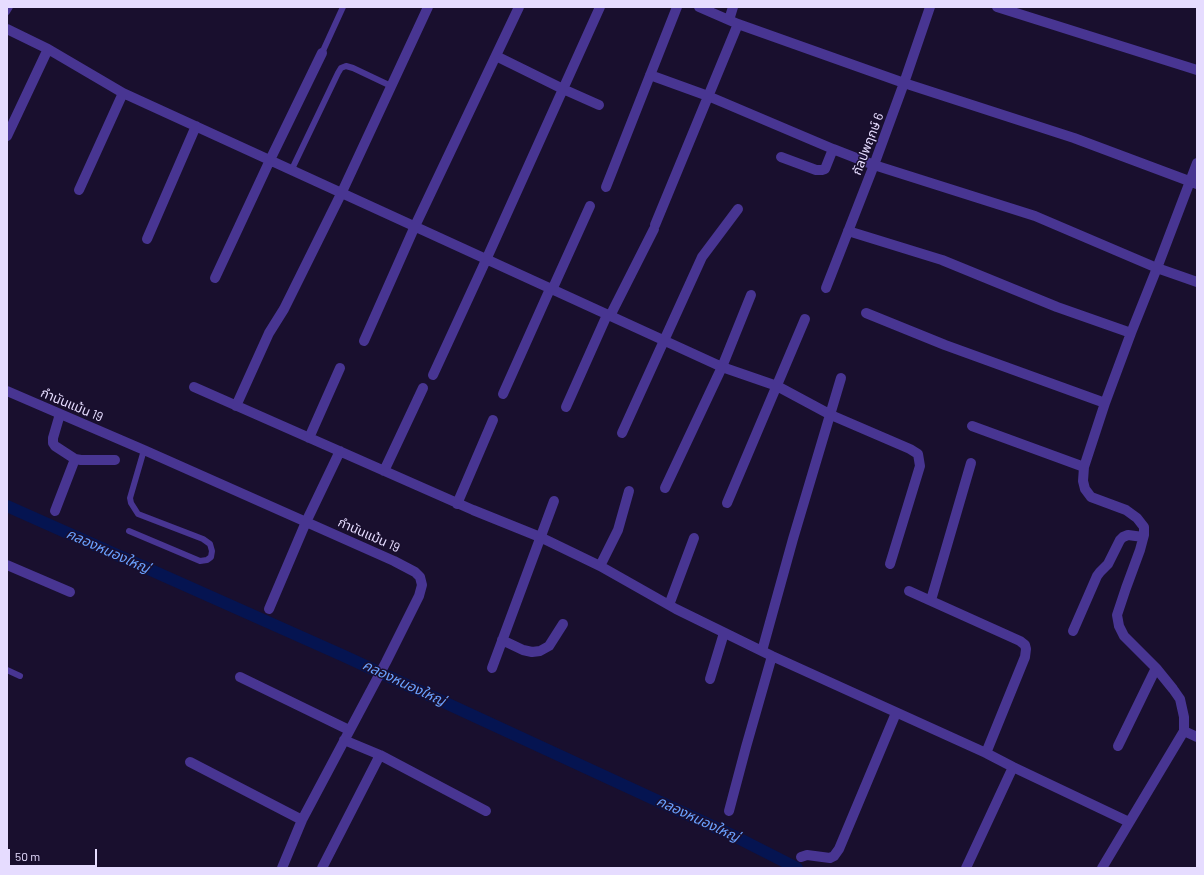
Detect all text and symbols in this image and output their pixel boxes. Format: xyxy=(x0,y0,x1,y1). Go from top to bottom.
street label: กัลปพฤกษ์ 6 xyxy=(849,111,887,177)
street label: กำนันแม้น 19 xyxy=(38,385,106,425)
street label: กำนันแม้น 19 xyxy=(336,514,402,556)
water label: คลองหนองใหญ่ xyxy=(64,525,152,577)
water label: คลองหนองใหญ่ xyxy=(360,656,448,710)
water label: คลองหนองใหญ่ xyxy=(654,792,742,846)
scale bar xyxy=(10,841,99,867)
text: 50 m xyxy=(15,849,40,863)

